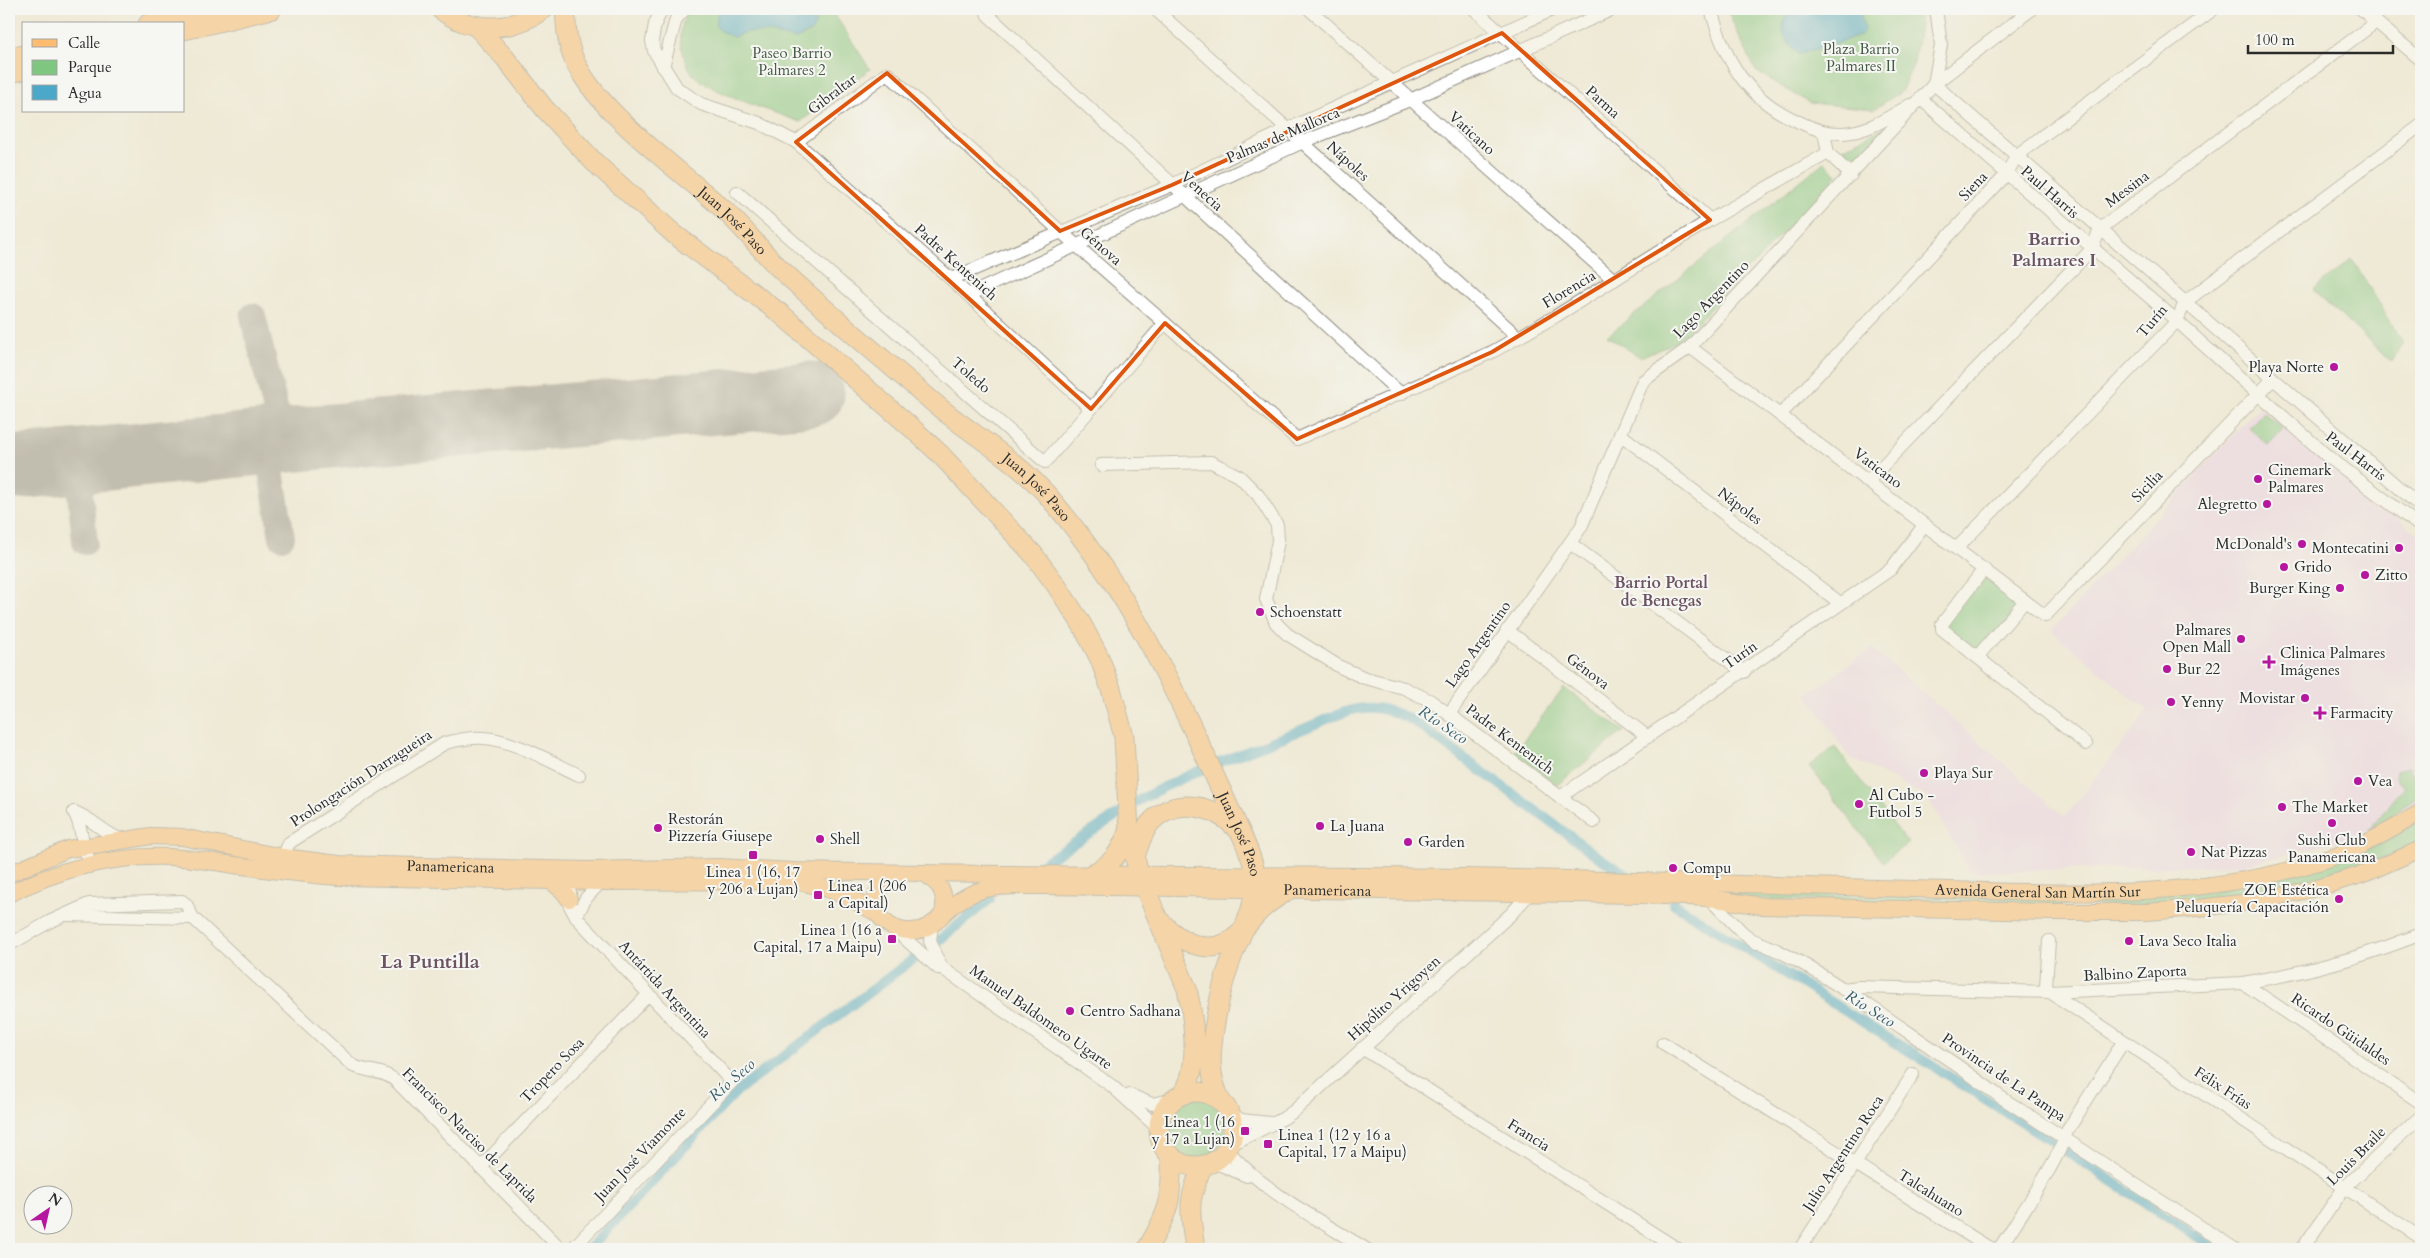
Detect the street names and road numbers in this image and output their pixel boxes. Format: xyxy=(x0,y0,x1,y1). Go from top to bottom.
street label: Gibraltar xyxy=(803,69,861,119)
street label: Parma xyxy=(1581,81,1625,123)
street label: Palmas de Mallorca xyxy=(1223,102,1343,168)
street label: Vaticano xyxy=(1444,107,1500,159)
street label: Nápoles xyxy=(1322,137,1374,185)
street label: Paul Harris xyxy=(2017,161,2083,223)
street label: Messina xyxy=(2101,166,2153,212)
street label: Venecia xyxy=(1176,167,1228,216)
street label: Siena xyxy=(1954,167,1992,205)
street label: Juan José Paso xyxy=(692,181,772,259)
street label: Padre Kentenich xyxy=(910,219,1002,305)
street label: Génova xyxy=(1076,222,1127,270)
street label: Lago Argentino xyxy=(1669,256,1753,342)
street label: Florencia xyxy=(1539,265,1600,313)
street label: Turín xyxy=(2132,300,2172,342)
street label: Toledo xyxy=(947,352,995,398)
street label: Paul Harris xyxy=(2322,427,2390,485)
street label: Vaticano xyxy=(1849,443,1907,493)
street label: Juan José Paso xyxy=(997,447,1075,526)
street label: Sicilia xyxy=(2127,465,2168,506)
street label: Nápoles xyxy=(1714,483,1766,529)
street label: Lago Argentino xyxy=(1441,597,1515,691)
street label: Turín xyxy=(1719,636,1761,674)
street label: Génova xyxy=(1562,648,1614,694)
street label: Padre Kentenich xyxy=(1462,699,1559,779)
street label: Prolongación Darragueira xyxy=(286,724,436,831)
street label: Juan José Paso xyxy=(1212,787,1265,877)
street label: Panamericana xyxy=(406,856,495,878)
street label: Panamericana xyxy=(1283,880,1372,901)
street label: Avenida General San Martín Sur xyxy=(1935,880,2142,903)
street label: Antártida Argentina xyxy=(614,936,716,1043)
street label: Hipólito Yrigoyen xyxy=(1343,951,1445,1045)
street label: Manuel Baldomero Ugarte xyxy=(966,960,1116,1074)
street label: Balbino Zaporta xyxy=(2083,960,2188,986)
street label: Ricardo Güidaldes xyxy=(2287,988,2395,1070)
street label: Provincia de La Pampa xyxy=(1938,1028,2070,1126)
street label: Tropero Sosa xyxy=(516,1032,589,1107)
street label: Félix Frías xyxy=(2190,1062,2256,1114)
street label: Francisco Narciso de Laprida xyxy=(398,1063,542,1207)
street label: Julio Argentino Roca xyxy=(1797,1091,1888,1217)
street label: Juan José Viamonte xyxy=(588,1102,690,1207)
street label: Francia xyxy=(1504,1114,1554,1156)
street label: Louis Braile xyxy=(2322,1122,2390,1190)
street label: Talcahuano xyxy=(1894,1165,1968,1221)

